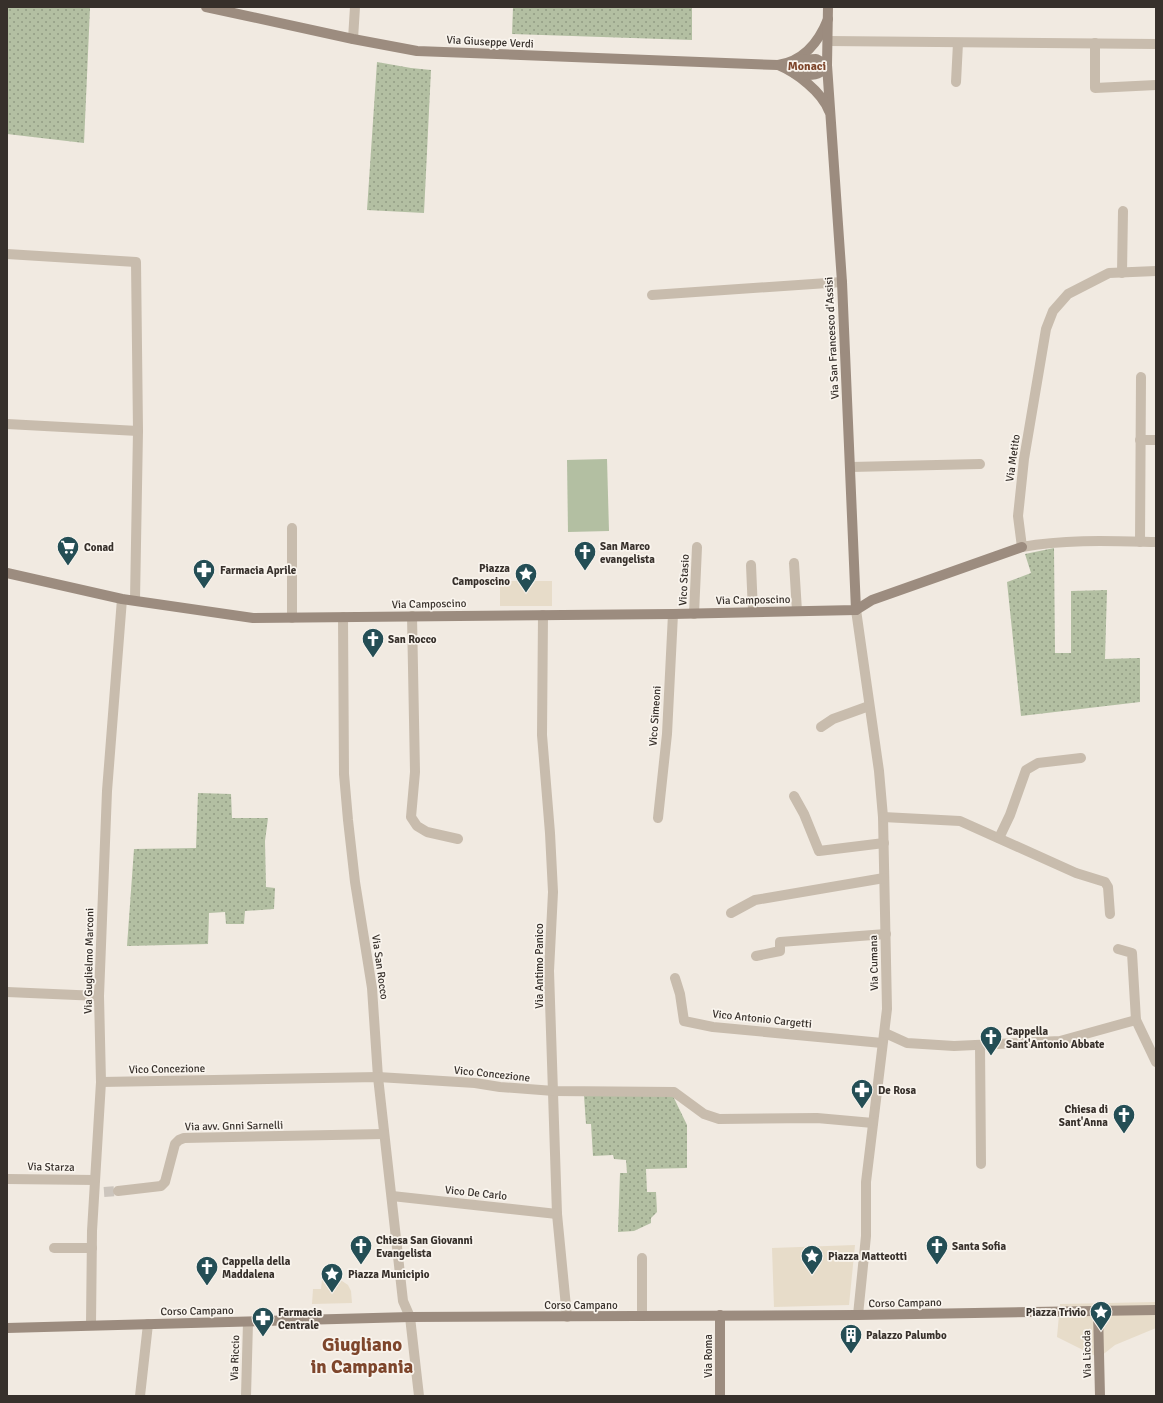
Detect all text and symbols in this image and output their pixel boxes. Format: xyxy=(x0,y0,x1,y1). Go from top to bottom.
street label: Via Giuseppe Verdi xyxy=(446,33,534,51)
district label: Monaci xyxy=(788,59,826,74)
street label: Via San Francesco d'Assisi xyxy=(822,277,842,399)
street label: Via Metito xyxy=(1003,433,1023,483)
supermarket icon: Conad xyxy=(55,534,81,567)
church icon: San Marco evangelista xyxy=(572,539,598,572)
place label: San Marco evangelista xyxy=(600,540,655,566)
place label: Conad xyxy=(84,541,114,554)
street label: Vico Stasio xyxy=(676,554,692,606)
pharmacy icon: Farmacia Aprile xyxy=(191,557,217,590)
place icon: Piazza Camposcino xyxy=(513,561,539,594)
place label: Piazza Camposcino xyxy=(452,562,510,588)
place label: Farmacia Aprile xyxy=(220,564,297,577)
street label: Via Camposcino xyxy=(716,593,791,607)
street label: Via Camposcino xyxy=(392,597,467,611)
church icon: San Rocco xyxy=(360,626,386,659)
place label: San Rocco xyxy=(388,633,437,646)
street label: Vico Simeoni xyxy=(646,685,664,747)
street label: Via Guglielmo Marconi xyxy=(82,908,96,1014)
street label: Via Antimo Panico xyxy=(533,923,546,1009)
street label: Via San Rocco xyxy=(369,934,391,1001)
street label: Via Cumana xyxy=(867,935,881,991)
street label: Vico Antonio Cargetti xyxy=(712,1007,812,1031)
church icon: Cappella Sant'Antonio Abbate xyxy=(978,1024,1004,1057)
place label: Cappella Sant'Antonio Abbate xyxy=(1006,1025,1105,1051)
street label: Vico Concezione xyxy=(129,1062,205,1076)
street label: Vico Concezione xyxy=(453,1064,531,1084)
pharmacy icon: De Rosa xyxy=(849,1077,875,1110)
place label: De Rosa xyxy=(878,1084,916,1097)
church icon: Chiesa di Sant'Anna xyxy=(1111,1102,1137,1135)
place label: Chiesa di Sant'Anna xyxy=(1059,1103,1108,1129)
street label: Via avv. Gnni Sarnelli xyxy=(185,1119,283,1133)
street label: Via Starza xyxy=(27,1160,75,1174)
street label: Vico De Carlo xyxy=(444,1183,508,1203)
church icon: Chiesa San Giovanni Evangelista xyxy=(348,1233,374,1266)
church icon: Santa Sofia xyxy=(924,1233,950,1266)
place label: Chiesa San Giovanni Evangelista xyxy=(376,1234,473,1260)
place label: Santa Sofia xyxy=(952,1240,1006,1253)
place icon: Piazza Matteotti xyxy=(799,1243,825,1276)
place label: Piazza Matteotti xyxy=(828,1250,907,1263)
church icon: Cappella della Maddalena xyxy=(194,1254,220,1287)
place label: Cappella della Maddalena xyxy=(222,1255,291,1281)
place icon: Piazza Municipio xyxy=(319,1261,345,1294)
place label: Piazza Municipio xyxy=(348,1268,430,1281)
street label: Corso Campano xyxy=(868,1296,942,1310)
street label: Corso Campano xyxy=(544,1299,618,1312)
place icon: Piazza Trivio xyxy=(1088,1299,1114,1332)
street label: Corso Campano xyxy=(160,1304,234,1318)
pharmacy icon: Farmacia Centrale xyxy=(250,1305,276,1338)
place label: Farmacia Centrale xyxy=(278,1306,323,1332)
place label: Piazza Trivio xyxy=(1026,1306,1086,1319)
building icon: Palazzo Palumbo xyxy=(838,1322,864,1355)
place label: Palazzo Palumbo xyxy=(866,1329,947,1342)
street label: Via Licoda xyxy=(1080,1329,1094,1378)
district label: Giugliano in Campania xyxy=(311,1333,414,1379)
street label: Via Roma xyxy=(702,1334,715,1378)
street label: Via Riccio xyxy=(228,1335,242,1381)

